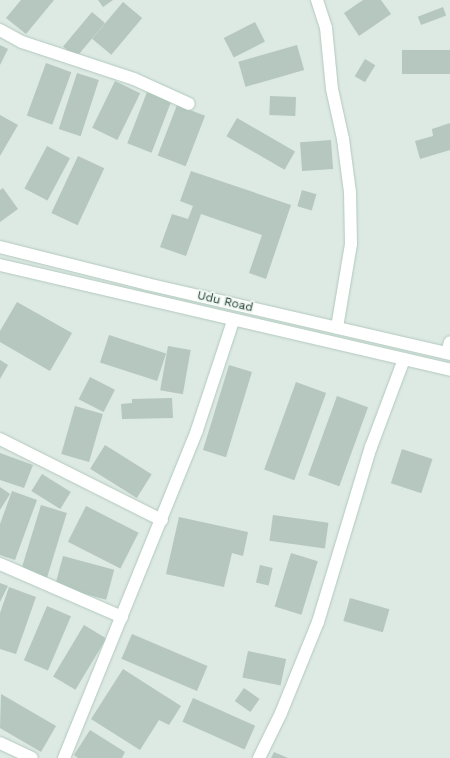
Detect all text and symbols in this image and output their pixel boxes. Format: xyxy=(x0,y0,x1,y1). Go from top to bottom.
street label: Udu Road xyxy=(196,289,254,315)

